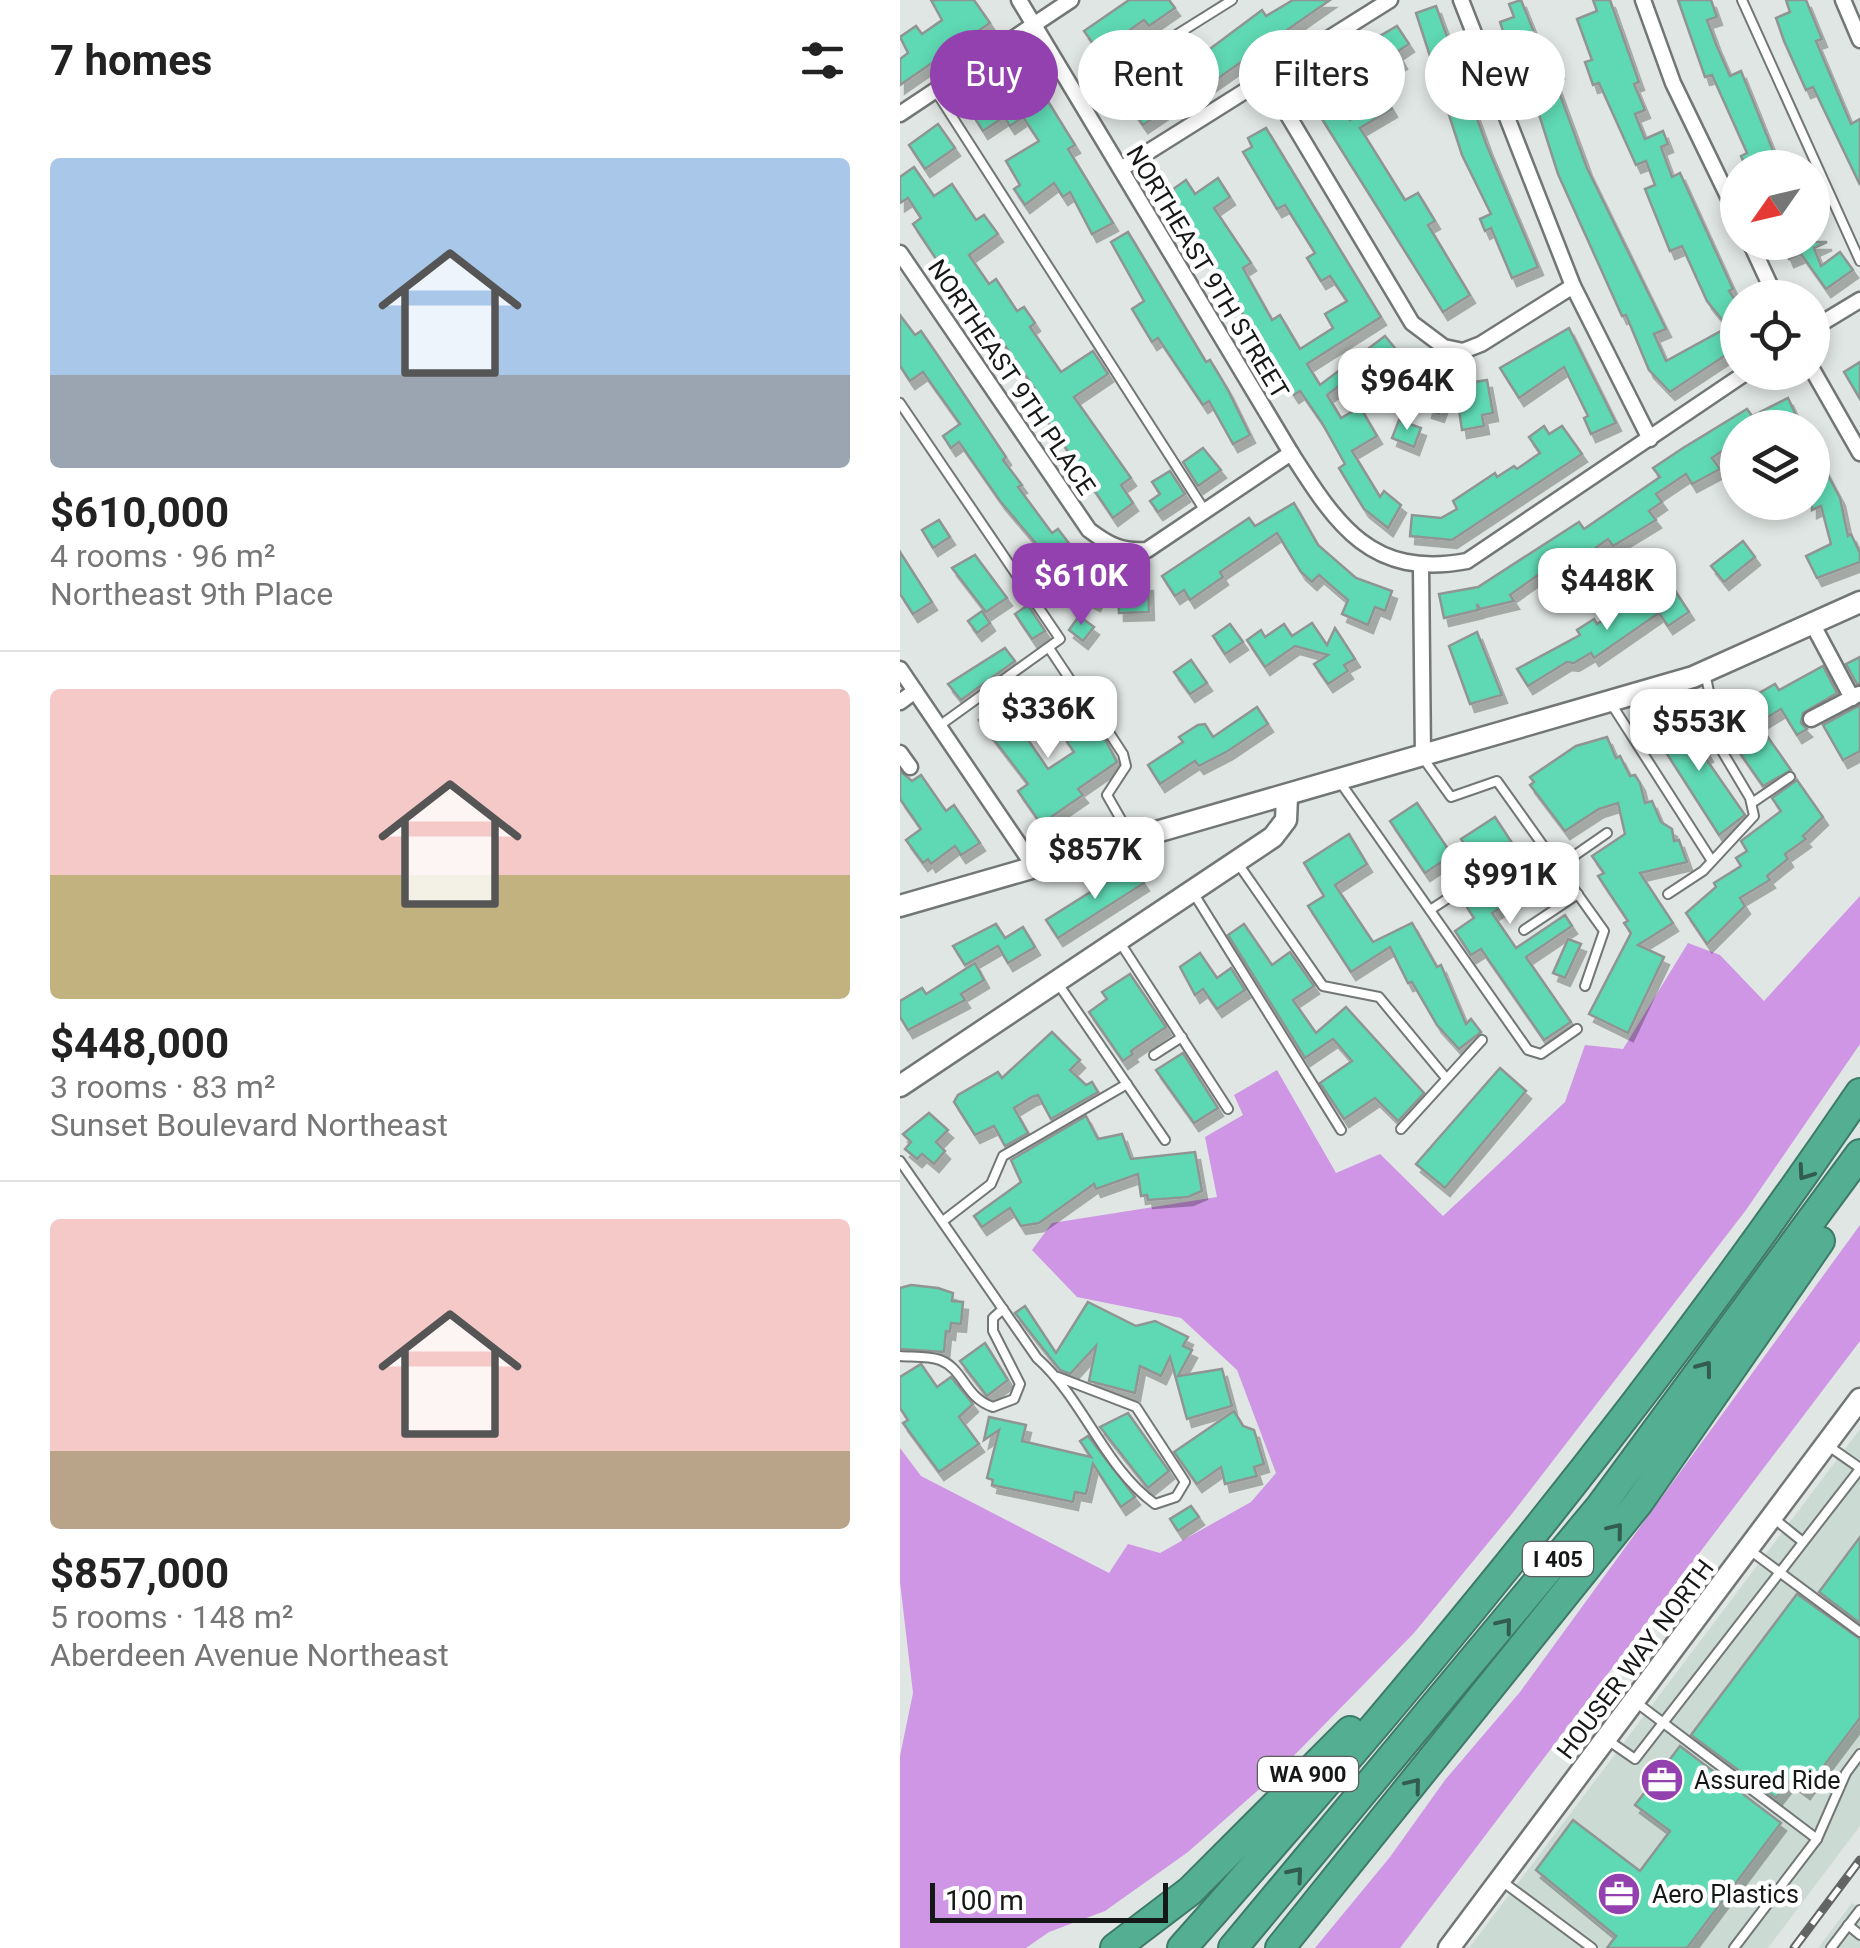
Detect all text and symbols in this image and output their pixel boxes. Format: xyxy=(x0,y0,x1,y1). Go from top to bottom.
chip: Buy xyxy=(930,30,1058,120)
chip: Rent xyxy=(1078,30,1219,120)
chip: Filters xyxy=(1239,30,1405,120)
chip: New xyxy=(1425,30,1565,120)
icon: filters xyxy=(795,33,850,88)
text: 7 homes xyxy=(50,36,212,85)
street label: NORTHEAST 9TH STREET xyxy=(1120,141,1295,404)
north arrow xyxy=(1720,150,1830,260)
map controls xyxy=(1720,150,1830,520)
icon: home xyxy=(360,223,540,403)
street label: NORTHEAST 9TH PLACE xyxy=(922,254,1101,500)
button: locate xyxy=(1720,280,1830,390)
pin: $964K xyxy=(1337,348,1477,433)
text: $964K xyxy=(1360,361,1454,399)
button: layers xyxy=(1720,410,1830,520)
text: $610,000 xyxy=(50,488,229,537)
text: 4 rooms · 96 m² xyxy=(50,537,275,575)
pin: $610K xyxy=(1011,543,1151,628)
pin: $448K xyxy=(1537,548,1677,633)
text: $610K xyxy=(1034,556,1128,594)
text: $448K xyxy=(1560,561,1654,599)
text: Northeast 9th Place xyxy=(50,575,333,613)
pin: $336K xyxy=(978,676,1118,761)
text: $336K xyxy=(1001,689,1095,727)
pin: $553K xyxy=(1629,689,1769,774)
text: $553K xyxy=(1652,702,1746,740)
icon: home xyxy=(360,754,540,934)
pin: $857K xyxy=(1025,817,1165,902)
text: $857K xyxy=(1048,830,1142,868)
pin: $991K xyxy=(1440,842,1580,927)
text: $991K xyxy=(1463,855,1557,893)
text: $448,000 xyxy=(50,1019,229,1068)
text: 3 rooms · 83 m² xyxy=(50,1068,275,1106)
text: Sunset Boulevard Northeast xyxy=(50,1106,448,1144)
one-way arrow xyxy=(1799,1162,1817,1180)
icon: home xyxy=(360,1284,540,1464)
one-way arrow xyxy=(1693,1361,1710,1379)
one-way arrow xyxy=(1604,1523,1622,1541)
road number: I 405 xyxy=(1523,1542,1593,1576)
text: $857,000 xyxy=(50,1549,229,1598)
street label: HOUSER WAY NORTH xyxy=(1551,1554,1720,1765)
text: 5 rooms · 148 m² xyxy=(50,1598,293,1636)
one-way arrow xyxy=(1493,1618,1511,1636)
text: Aberdeen Avenue Northeast xyxy=(50,1636,449,1674)
road number: WA 900 xyxy=(1258,1757,1358,1791)
office icon: Assured Ride xyxy=(1639,1757,1685,1803)
place label: Assured Ride xyxy=(1694,1766,1841,1795)
one-way arrow xyxy=(1403,1778,1421,1796)
one-way arrow xyxy=(1285,1867,1303,1885)
office icon: Aero Plastics xyxy=(1596,1871,1642,1917)
scale bar xyxy=(930,1878,1168,1922)
place label: Aero Plastics xyxy=(1652,1880,1799,1909)
text: 100 m xyxy=(945,1884,1024,1917)

